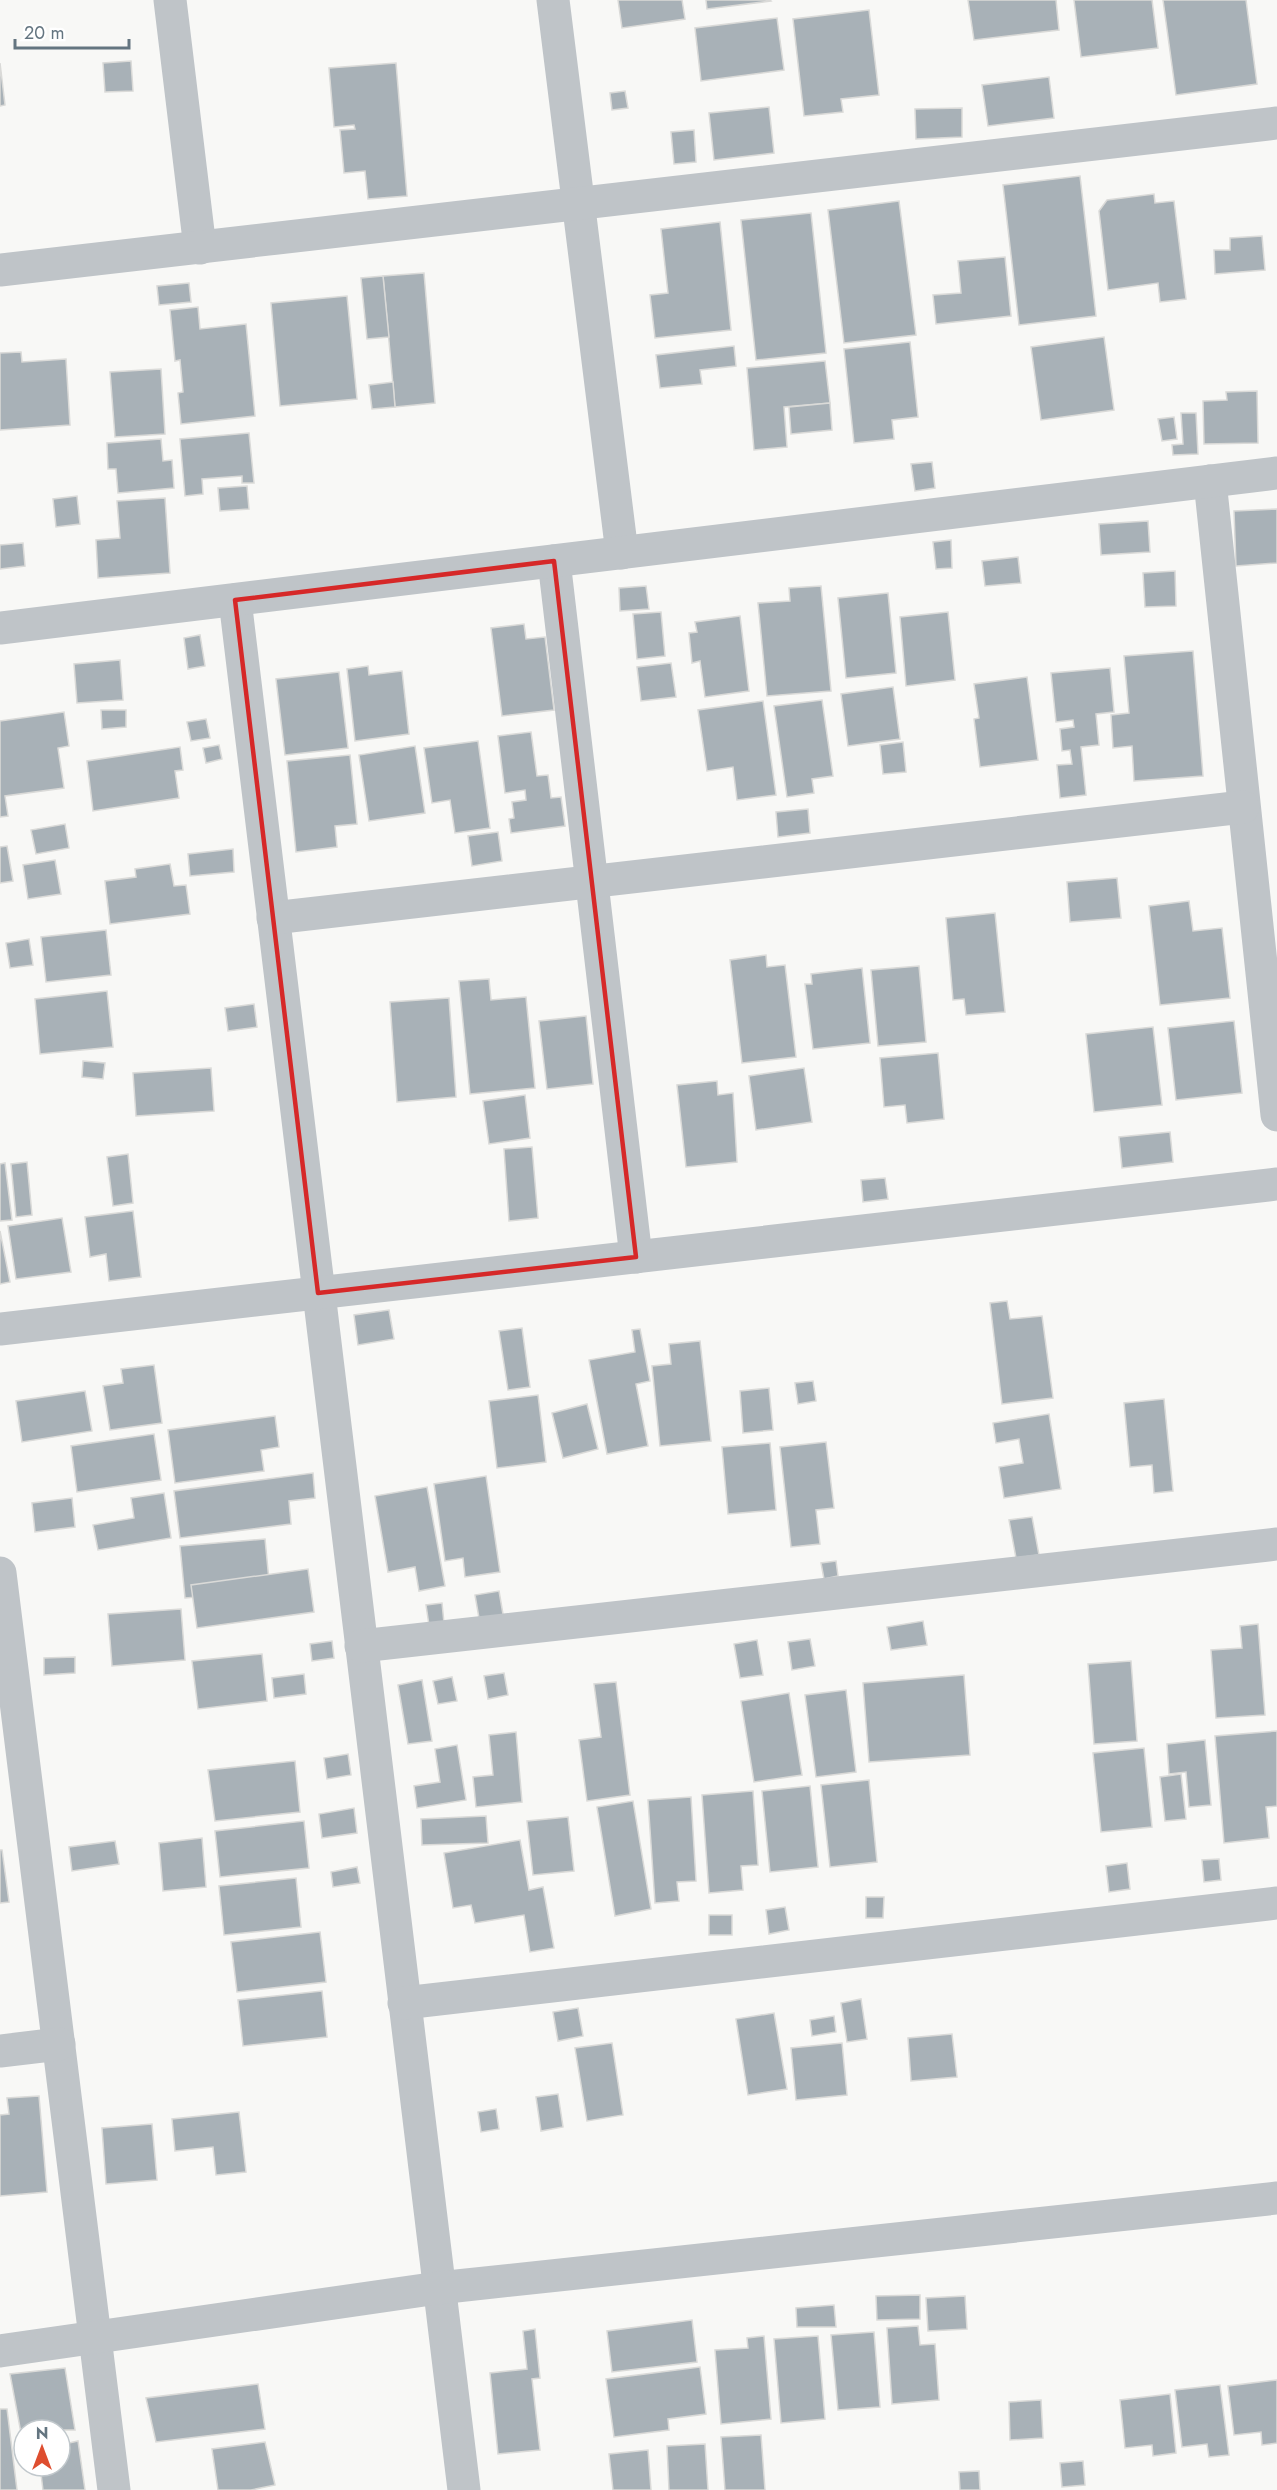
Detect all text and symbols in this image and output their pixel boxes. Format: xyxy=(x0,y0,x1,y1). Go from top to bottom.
scale bar xyxy=(15,12,129,50)
text: 20 m xyxy=(24,20,64,46)
north arrow xyxy=(12,2418,72,2478)
text: N xyxy=(36,2422,48,2445)

